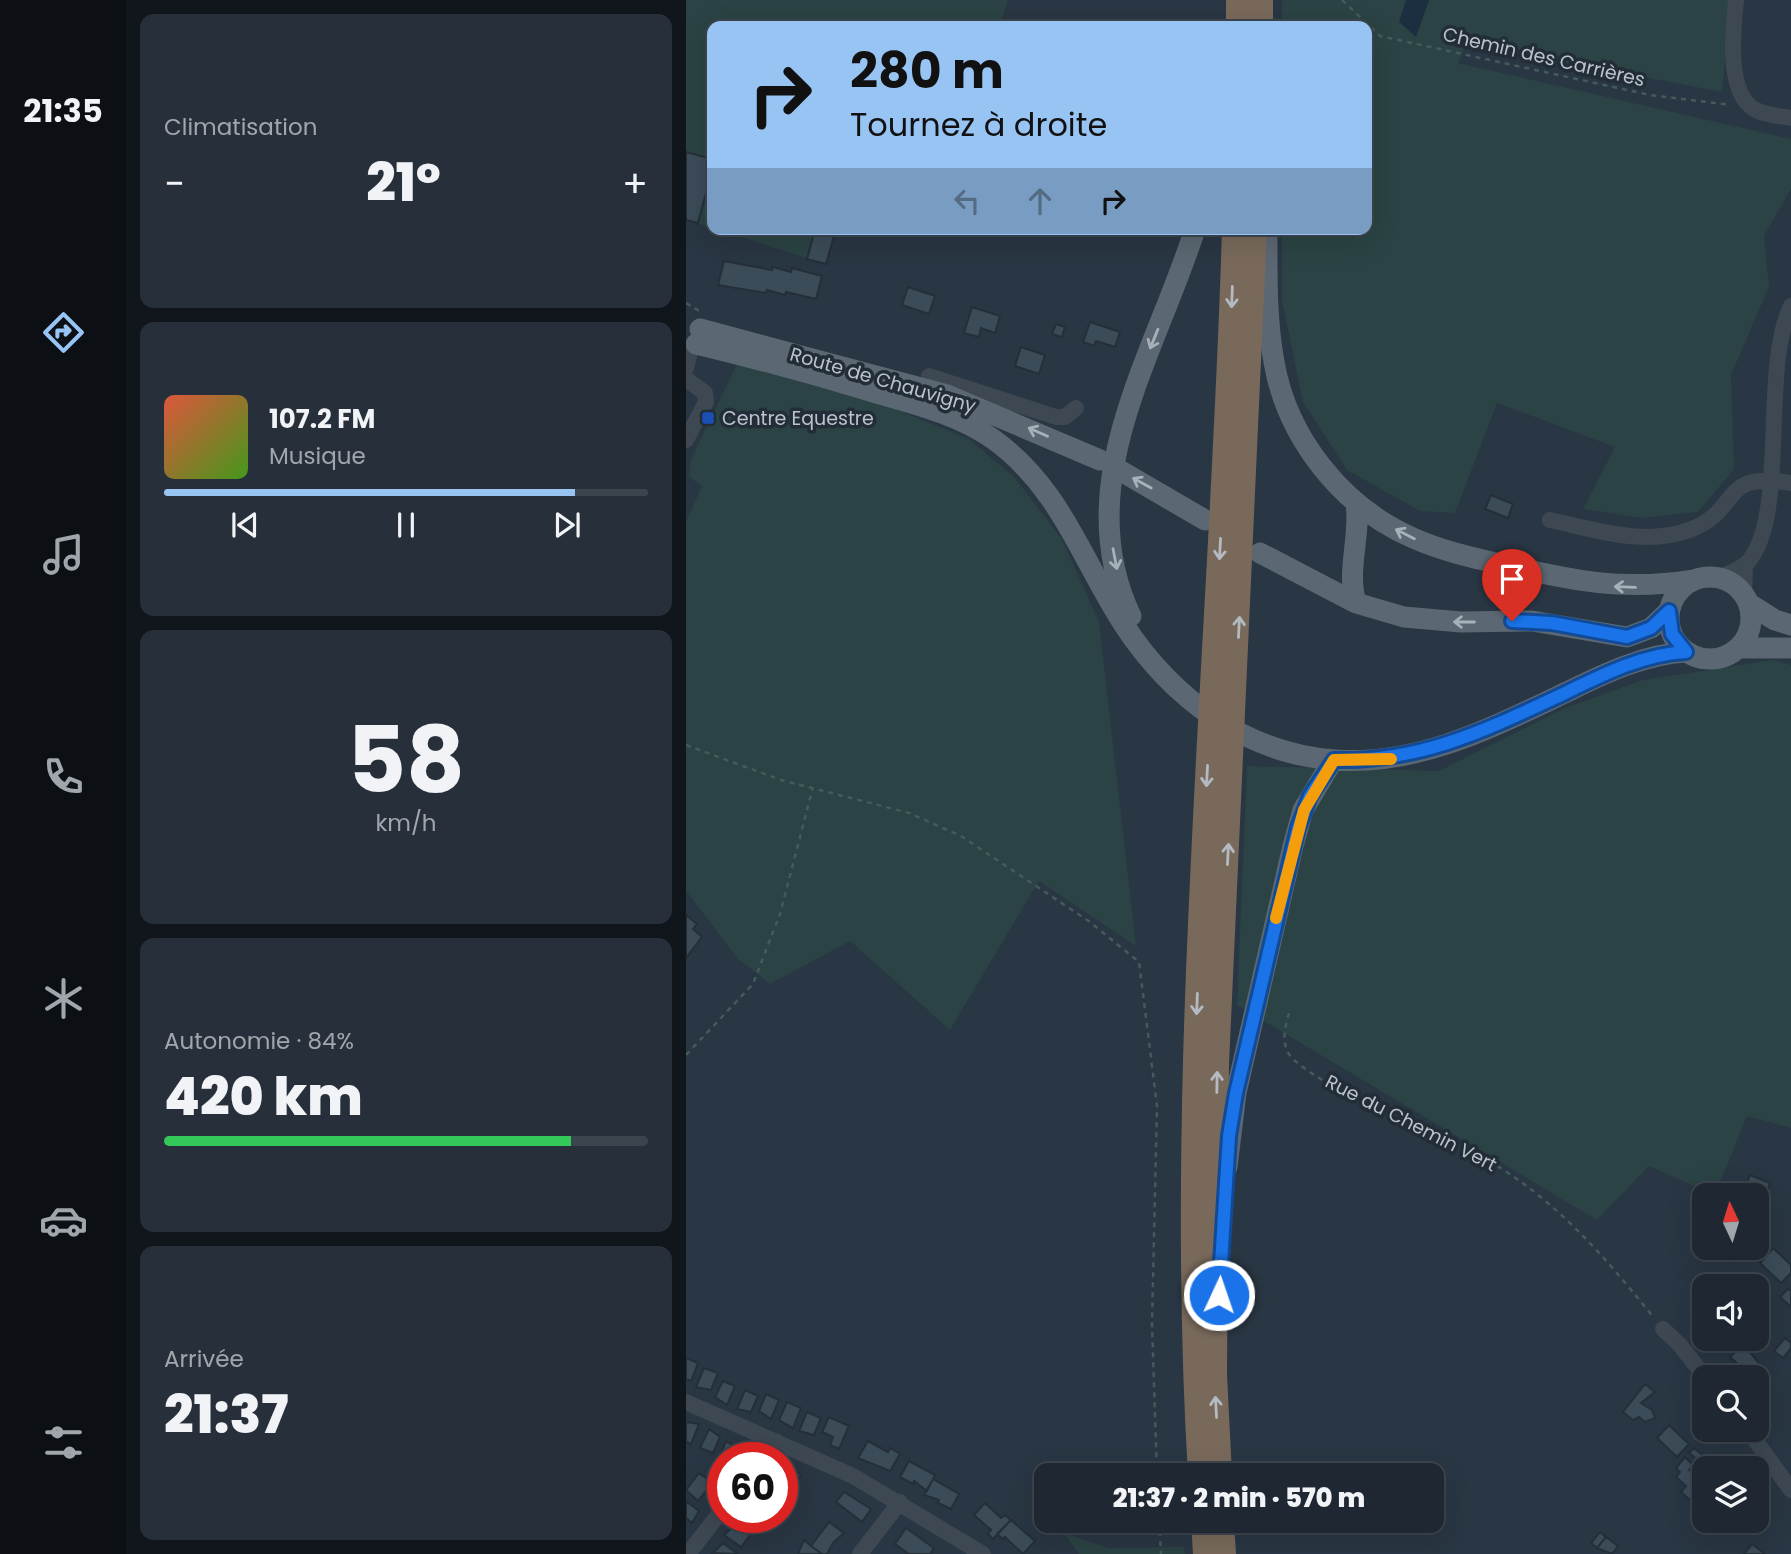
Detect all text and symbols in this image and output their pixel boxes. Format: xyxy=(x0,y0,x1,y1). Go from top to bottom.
street label: Chemin des Carrières xyxy=(1440,21,1648,93)
text: 280 m xyxy=(850,37,1004,105)
icon: right xyxy=(735,49,826,140)
text: 21:35 xyxy=(23,88,103,133)
text: Tournez à droite xyxy=(850,102,1107,147)
text: Climatisation xyxy=(164,111,317,143)
text: 21° xyxy=(366,146,441,219)
text: − xyxy=(164,157,185,210)
text: + xyxy=(622,157,648,210)
icon: left xyxy=(948,182,986,220)
icon: ahead xyxy=(1021,182,1059,220)
icon: right xyxy=(1094,182,1132,220)
one-way arrow xyxy=(1226,286,1239,309)
icon: directions xyxy=(39,308,88,357)
one-way arrow xyxy=(1147,328,1160,350)
street label: Route de Chauvigny xyxy=(787,341,979,420)
text: 107.2 FM xyxy=(269,401,375,437)
place label: Centre Equestre xyxy=(722,405,874,432)
marker: Centre Equestre xyxy=(700,410,716,426)
one-way arrow xyxy=(1028,425,1049,438)
text: Musique xyxy=(269,440,366,472)
one-way arrow xyxy=(1133,476,1153,490)
icon: previous xyxy=(226,506,264,544)
icon: pause xyxy=(387,506,425,544)
icon: next xyxy=(548,506,586,544)
one-way arrow xyxy=(1395,527,1416,541)
icon: music xyxy=(39,530,88,579)
one-way arrow xyxy=(1213,537,1226,560)
one-way arrow xyxy=(1108,547,1122,570)
pin xyxy=(1482,549,1542,621)
icon: arrive xyxy=(1493,560,1531,598)
one-way arrow xyxy=(1614,580,1637,593)
one-way arrow xyxy=(1453,615,1476,629)
one-way arrow xyxy=(1233,616,1246,639)
text: 58 xyxy=(347,696,465,824)
icon: phone xyxy=(39,752,88,801)
one-way arrow xyxy=(1201,765,1214,788)
text: km/h xyxy=(375,807,437,839)
one-way arrow xyxy=(1222,844,1235,866)
icon: climate xyxy=(39,974,88,1023)
one-way arrow xyxy=(1191,992,1204,1015)
text: Autonomie · 84% xyxy=(164,1025,354,1057)
text: 420 km xyxy=(164,1060,363,1133)
street label: Rue du Chemin Vert xyxy=(1321,1068,1502,1178)
one-way arrow xyxy=(1210,1070,1223,1093)
north arrow xyxy=(1692,1183,1769,1260)
map controls xyxy=(1692,1183,1769,1533)
icon: car xyxy=(39,1196,88,1245)
position arrow xyxy=(1182,1258,1256,1332)
button: sound xyxy=(1692,1274,1769,1351)
text: Arrivée xyxy=(164,1343,244,1375)
button: search xyxy=(1692,1365,1769,1442)
text: 21:37 xyxy=(164,1378,288,1451)
one-way arrow xyxy=(1210,1396,1223,1419)
icon: filters xyxy=(39,1418,88,1467)
speed limit sign: 60 xyxy=(707,1442,798,1533)
button: layers xyxy=(1692,1456,1769,1533)
text: 21:37 · 2 min · 570 m xyxy=(1113,1480,1365,1516)

